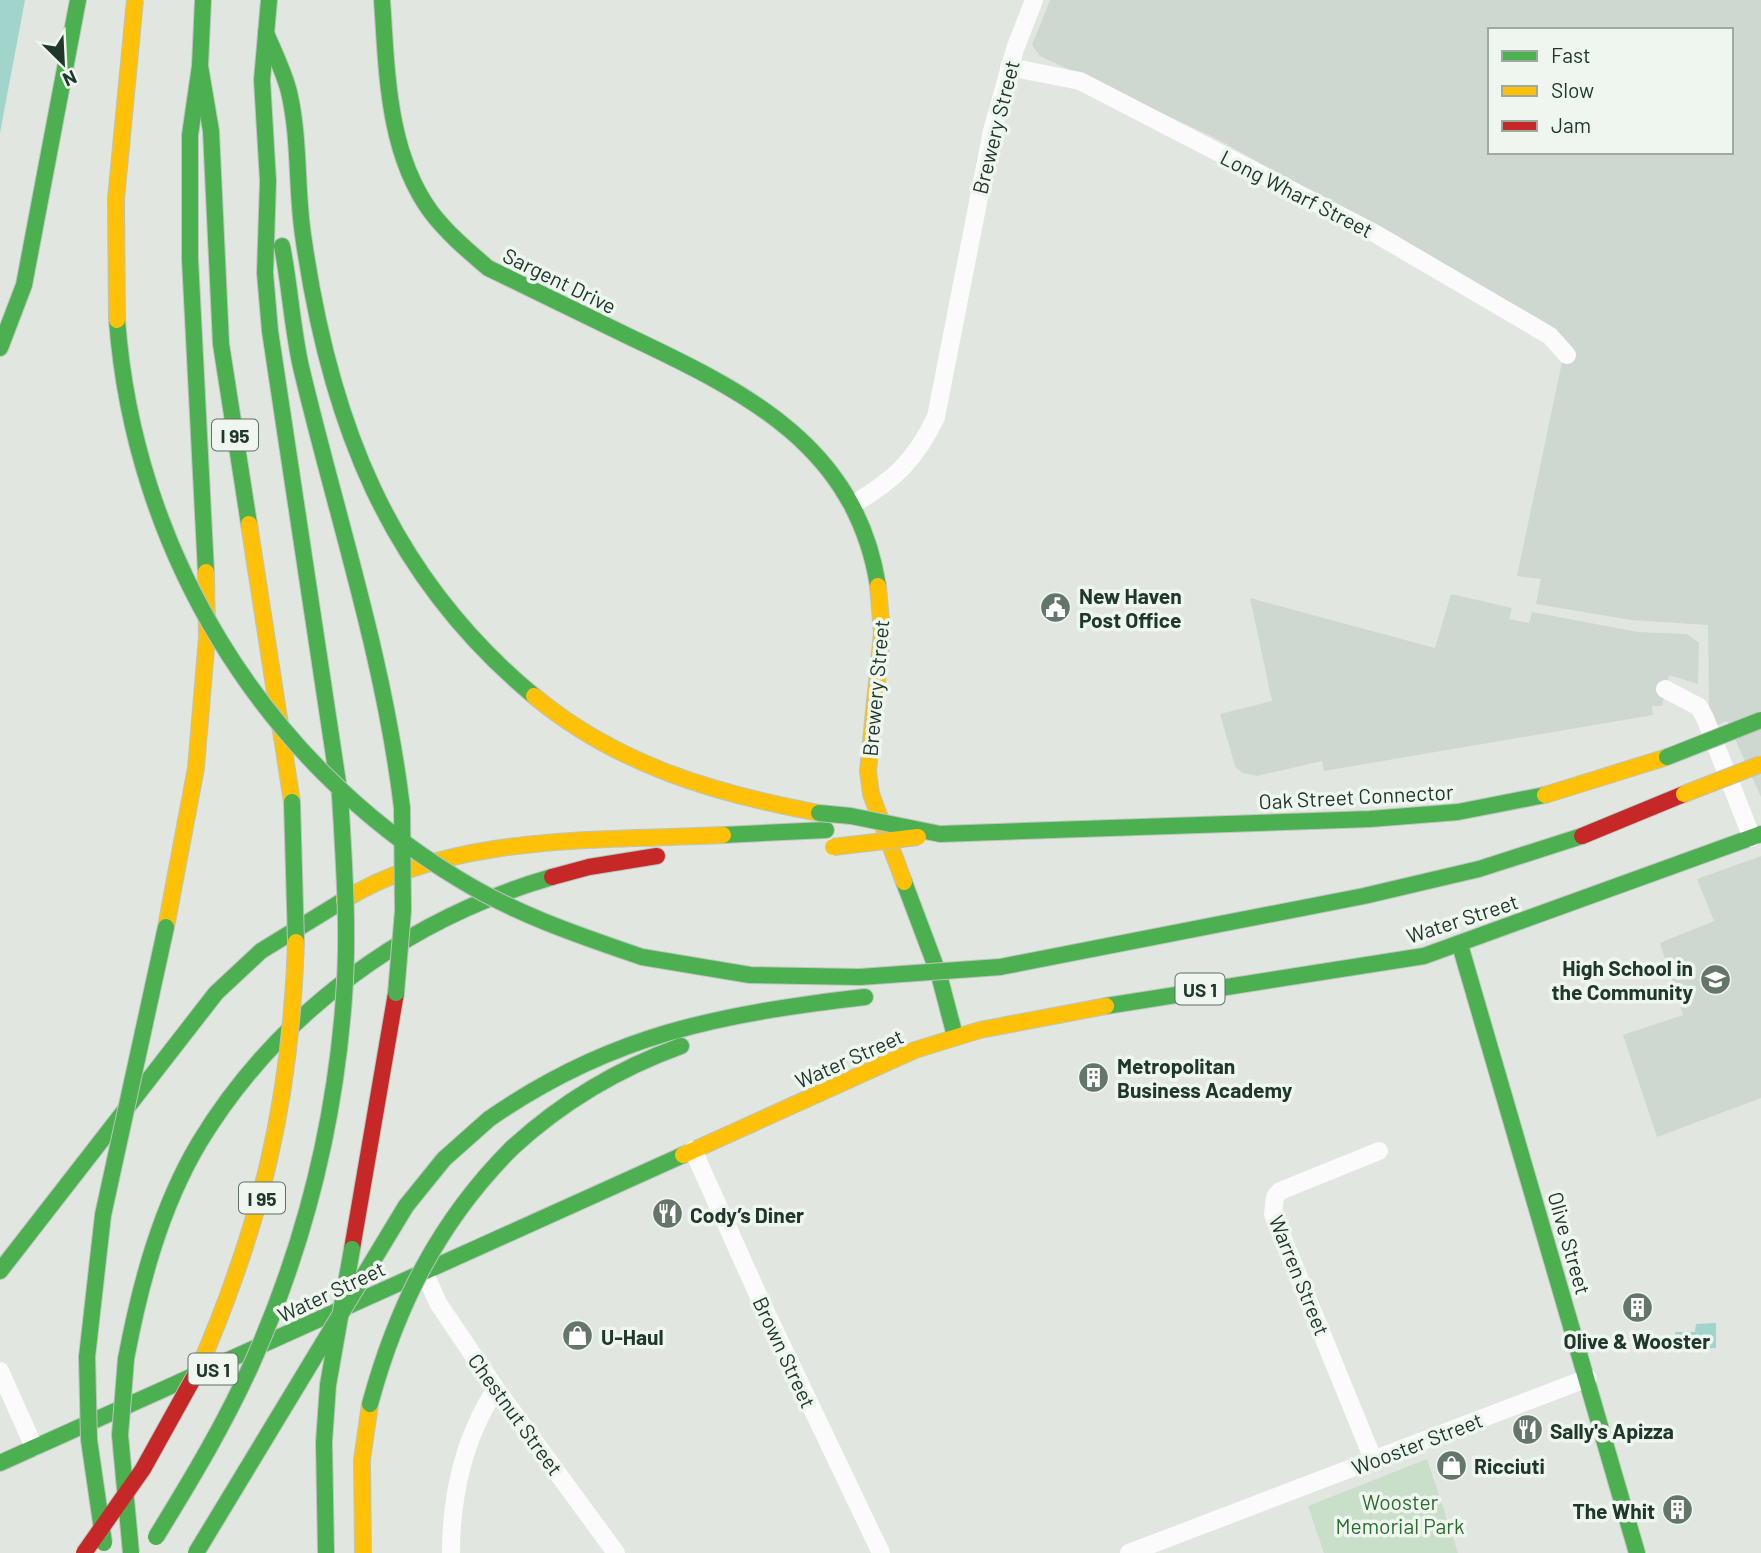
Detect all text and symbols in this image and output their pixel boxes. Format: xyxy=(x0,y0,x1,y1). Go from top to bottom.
north arrow xyxy=(28,28,98,98)
legend xyxy=(1488,28,1733,154)
text: Fast xyxy=(1551,42,1591,67)
street label: Brewery Street xyxy=(966,57,1024,197)
text: N xyxy=(60,66,81,92)
text: Slow xyxy=(1551,77,1594,102)
text: Jam xyxy=(1551,112,1591,137)
street label: Long Wharf Street xyxy=(1217,144,1377,242)
street label: Sargent Drive xyxy=(499,242,621,318)
road number: I 95 xyxy=(212,420,258,450)
place label: New Haven Post Office xyxy=(1079,583,1182,632)
public building icon: New Haven Post Office xyxy=(1039,590,1073,624)
street label: Brewery Street xyxy=(857,619,893,757)
street label: Oak Street Connector xyxy=(1258,778,1454,814)
street label: Water Street xyxy=(1403,888,1521,948)
place label: High School in the Community xyxy=(1552,955,1693,1004)
school or university icon: High School in the Community xyxy=(1699,962,1733,996)
road number: US 1 xyxy=(1176,973,1224,1004)
street label: Water Street xyxy=(791,1023,907,1093)
place label: Metropolitan Business Academy xyxy=(1117,1053,1293,1102)
building icon: Metropolitan Business Academy xyxy=(1077,1060,1111,1094)
road number: I 95 xyxy=(239,1182,285,1214)
street label: Olive Street xyxy=(1543,1189,1597,1297)
restaurant icon: Cody’s Diner xyxy=(650,1197,684,1231)
place label: Cody’s Diner xyxy=(690,1202,804,1227)
street label: Warren Street xyxy=(1265,1211,1335,1339)
street label: Water Street xyxy=(273,1255,389,1327)
building icon: Olive & Wooster xyxy=(1620,1291,1654,1325)
street label: Brown Street xyxy=(748,1292,822,1412)
shop icon: U-Haul xyxy=(561,1319,595,1353)
place label: U-Haul xyxy=(601,1324,664,1349)
place label: Olive & Wooster xyxy=(1564,1328,1710,1353)
street label: Chestnut Street xyxy=(463,1348,569,1480)
road number: US 1 xyxy=(188,1354,238,1385)
street label: Wooster Street xyxy=(1348,1407,1486,1479)
restaurant icon: Sally's Apizza xyxy=(1510,1413,1544,1447)
place label: Sally's Apizza xyxy=(1550,1418,1674,1443)
shop icon: Ricciuti xyxy=(1434,1448,1468,1482)
place label: Ricciuti xyxy=(1474,1453,1545,1478)
park label: Wooster Memorial Park xyxy=(1336,1489,1464,1538)
building icon: The Whit xyxy=(1661,1493,1695,1527)
place label: The Whit xyxy=(1572,1498,1655,1523)

